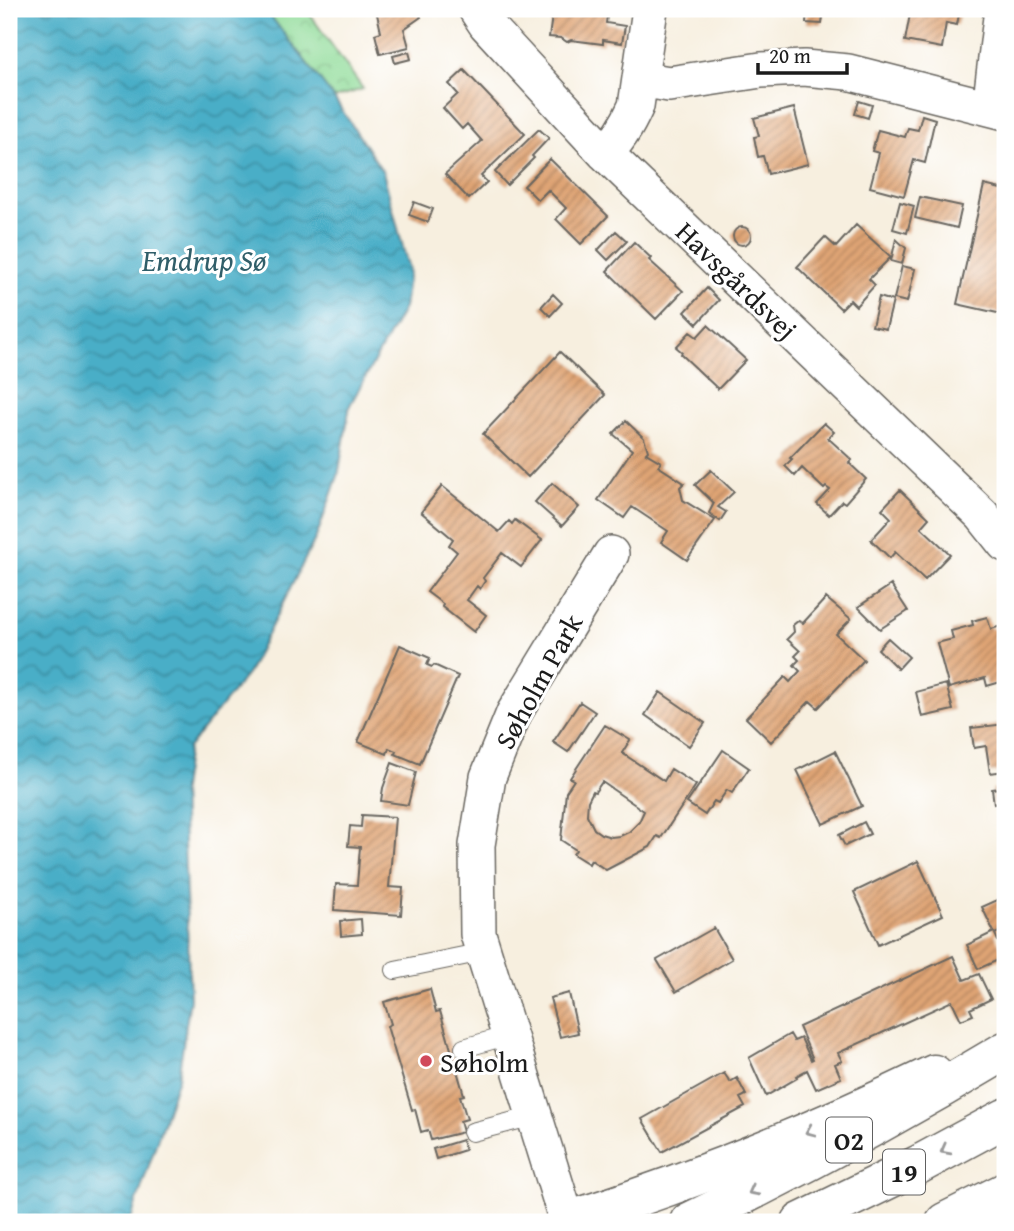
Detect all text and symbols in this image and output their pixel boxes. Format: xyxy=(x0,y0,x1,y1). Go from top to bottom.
scale bar xyxy=(758,32,848,76)
text: 20 m xyxy=(769,40,811,71)
street label: Havsgårdsvej xyxy=(667,211,807,349)
water label: Emdrup Sø xyxy=(141,238,267,282)
street label: Søholm Park xyxy=(484,605,592,756)
place label: Søholm xyxy=(440,1041,529,1082)
marker: Søholm xyxy=(418,1053,434,1069)
road number: O2 xyxy=(826,1118,872,1162)
one-way arrow xyxy=(805,1123,818,1137)
one-way arrow xyxy=(940,1142,952,1155)
road number: 19 xyxy=(883,1149,925,1194)
one-way arrow xyxy=(748,1183,760,1196)

